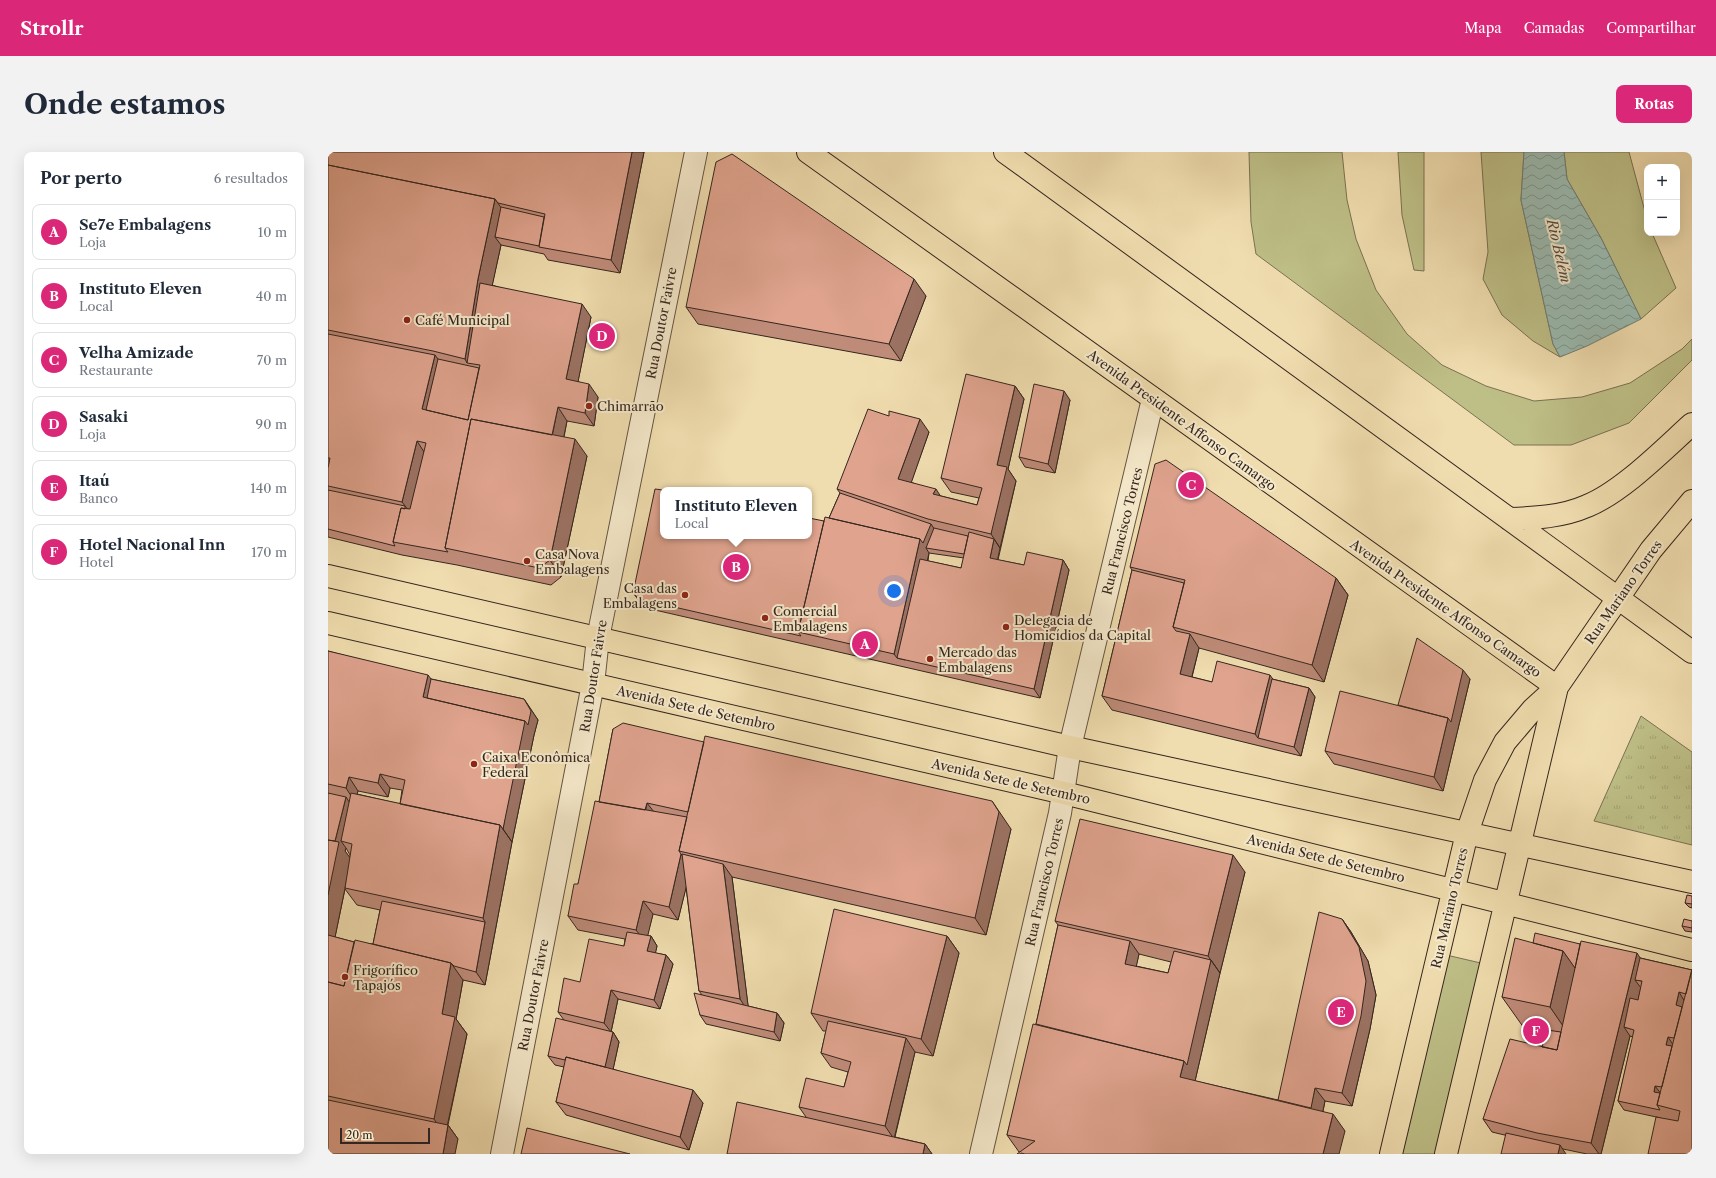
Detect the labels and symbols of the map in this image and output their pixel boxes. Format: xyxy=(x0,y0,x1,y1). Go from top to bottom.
water label: Rio Belém xyxy=(1543,216,1575,285)
street label: Rua Doutor Faivre xyxy=(642,266,680,380)
place label: Café Municipal xyxy=(415,312,510,328)
marker: Café Municipal xyxy=(402,315,412,325)
pin: D xyxy=(589,321,615,351)
street label: Avenida Presidente Affonso Camargo xyxy=(1084,346,1280,494)
place label: Chimarrão xyxy=(597,398,664,414)
marker: Chimarrão xyxy=(584,401,594,411)
street label: Rua Francisco Torres xyxy=(1098,465,1146,597)
pin: C xyxy=(1178,470,1204,500)
street label: Avenida Presidente Affonso Camargo xyxy=(1347,535,1545,680)
street label: Rua Mariano Torres xyxy=(1581,537,1665,647)
place label: Casa Nova Embalagens xyxy=(535,546,610,577)
pin: B xyxy=(723,552,749,582)
marker: Casa Nova Embalagens xyxy=(522,556,532,566)
place label: Casa das Embalagens xyxy=(603,580,677,611)
your location xyxy=(884,581,904,601)
marker: Casa das Embalagens xyxy=(680,590,690,600)
place label: Comercial Embalagens xyxy=(773,603,848,634)
place label: Delegacia de Homicídios da Capital xyxy=(1014,612,1151,643)
marker: Comercial Embalagens xyxy=(760,613,770,623)
street label: Rua Doutor Faivre xyxy=(576,619,610,733)
marker: Delegacia de Homicídios da Capital xyxy=(1001,622,1011,632)
pin: A xyxy=(852,629,878,659)
place label: Mercado das Embalagens xyxy=(938,644,1017,675)
marker: Mercado das Embalagens xyxy=(925,654,935,664)
street label: Avenida Sete de Setembro xyxy=(614,682,777,734)
place label: Caixa Econômica Federal xyxy=(482,749,590,780)
street label: Avenida Sete de Setembro xyxy=(929,755,1092,807)
marker: Caixa Econômica Federal xyxy=(469,759,479,769)
street label: Rua Francisco Torres xyxy=(1021,816,1067,948)
street label: Avenida Sete de Setembro xyxy=(1244,830,1407,885)
street label: Rua Mariano Torres xyxy=(1427,846,1471,970)
street label: Rua Doutor Faivre xyxy=(514,938,552,1052)
place label: Frigorífico Tapajós xyxy=(353,962,418,993)
marker: Frigorífico Tapajós xyxy=(340,972,350,982)
pin: E xyxy=(1328,997,1354,1027)
pin: F xyxy=(1523,1016,1549,1046)
scale bar xyxy=(340,1126,430,1145)

